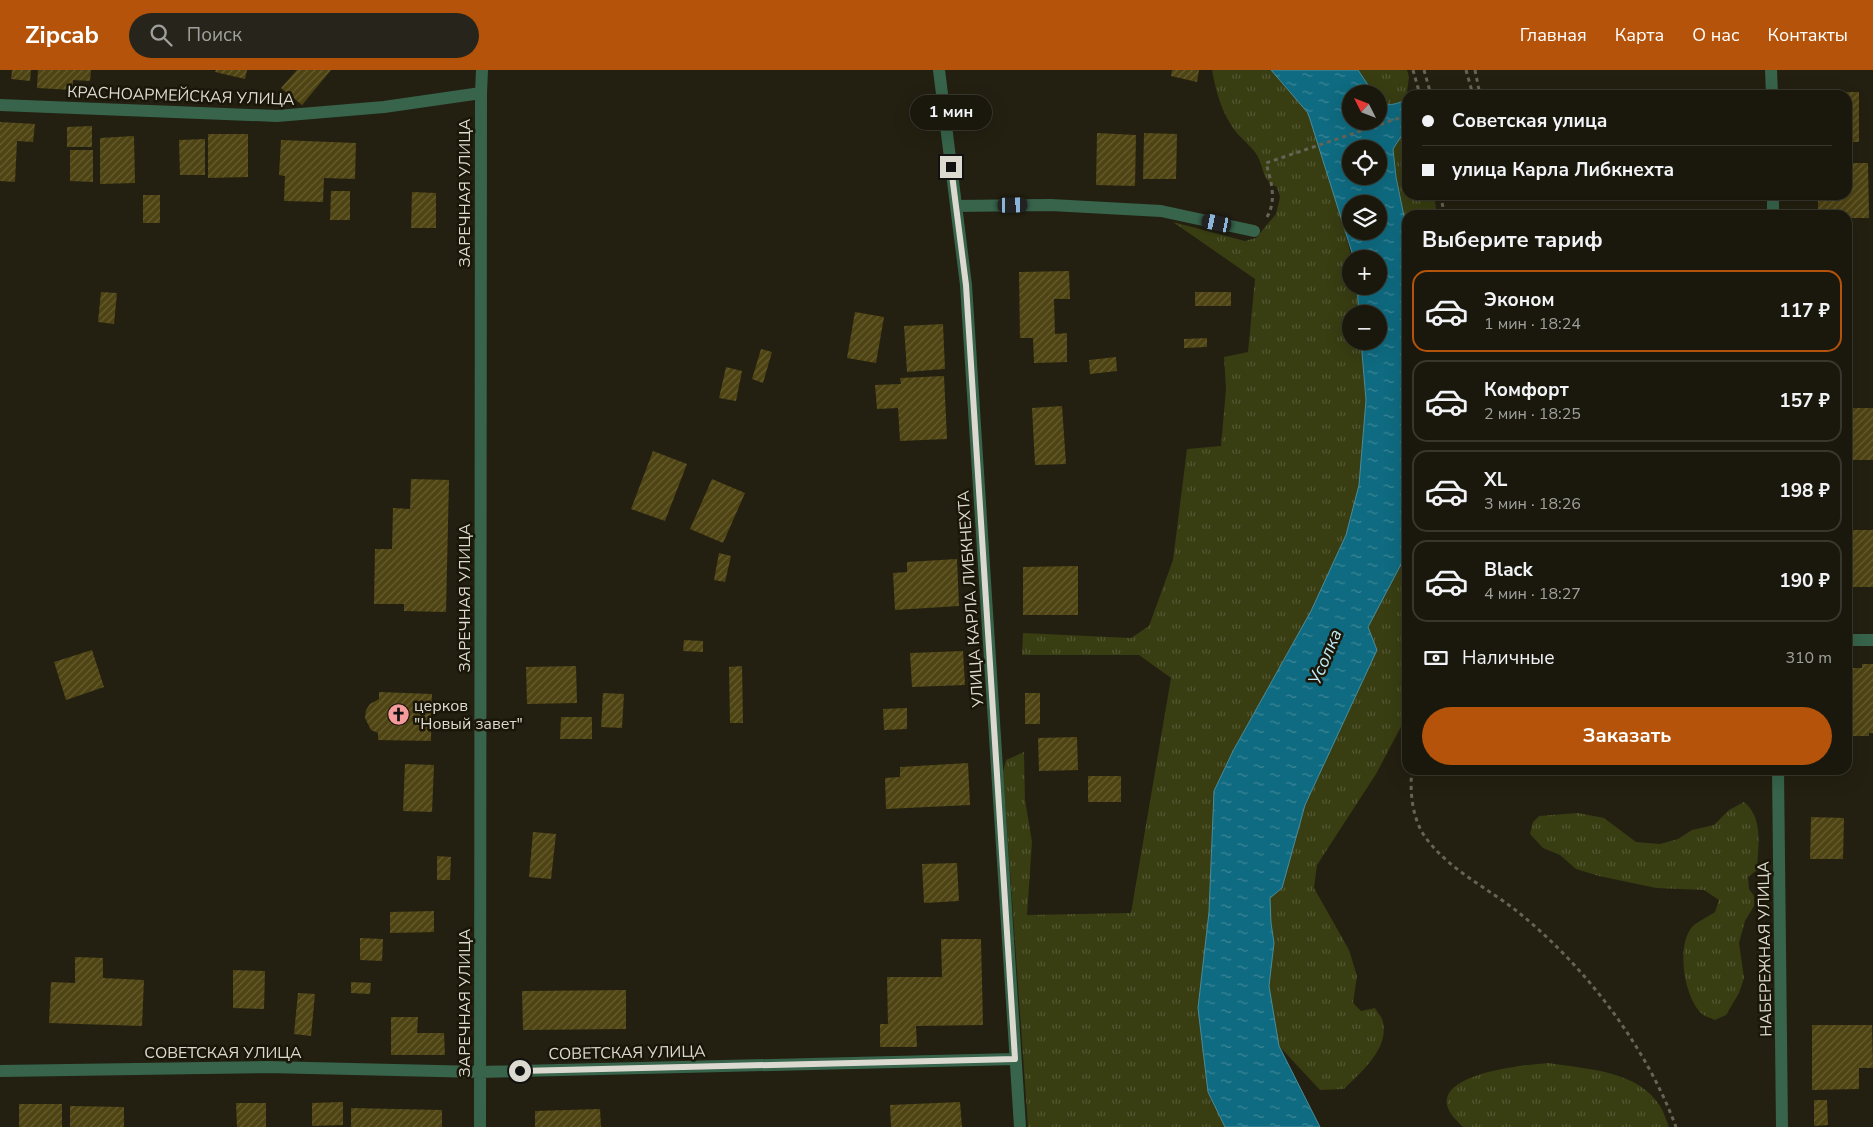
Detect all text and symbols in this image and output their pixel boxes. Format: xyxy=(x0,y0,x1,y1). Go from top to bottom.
search box xyxy=(129,13,479,58)
text: Zipcab xyxy=(25,19,99,51)
icon: search xyxy=(147,21,175,49)
text: Поиск xyxy=(187,22,242,48)
text: Главная xyxy=(1520,23,1587,47)
text: Карта xyxy=(1615,23,1664,47)
text: О нас xyxy=(1692,23,1740,47)
text: Контакты xyxy=(1768,23,1848,47)
street label: КРАСНОАРМЕЙСКАЯ УЛИЦА xyxy=(67,81,295,111)
north arrow xyxy=(1342,85,1388,130)
map controls xyxy=(1342,85,1387,350)
callout: 1 мин xyxy=(910,94,992,129)
text: 1 мин xyxy=(929,101,973,123)
text: Советская улица xyxy=(1452,108,1607,134)
street label: ЗАРЕЧНАЯ УЛИЦА xyxy=(454,118,476,268)
button: locate xyxy=(1342,140,1387,185)
route end xyxy=(940,156,962,178)
text: улица Карла Либкнехта xyxy=(1452,157,1674,183)
button: layers xyxy=(1342,195,1387,240)
car xyxy=(997,197,1028,213)
car xyxy=(1200,213,1233,233)
text: Выберите тариф xyxy=(1422,225,1603,255)
button: + xyxy=(1342,250,1387,295)
text: Эконом xyxy=(1484,287,1555,313)
icon: car xyxy=(1424,289,1469,334)
text: 117 ₽ xyxy=(1779,298,1830,324)
button: − xyxy=(1342,305,1387,350)
text: 1 мин · 18:24 xyxy=(1484,313,1581,335)
text: Комфорт xyxy=(1484,377,1569,403)
icon: car xyxy=(1424,379,1469,424)
text: 157 ₽ xyxy=(1779,388,1830,414)
text: 2 мин · 18:25 xyxy=(1484,403,1581,425)
text: XL xyxy=(1484,467,1507,493)
icon: car xyxy=(1424,469,1469,514)
text: 198 ₽ xyxy=(1779,478,1830,504)
street label: УЛИЦА КАРЛА ЛИБКНЕХТА xyxy=(952,489,990,709)
text: 3 мин · 18:26 xyxy=(1484,493,1581,515)
street label: ЗАРЕЧНАЯ УЛИЦА xyxy=(454,523,476,673)
text: Black xyxy=(1484,557,1533,583)
icon: car xyxy=(1424,559,1469,604)
text: 190 ₽ xyxy=(1779,568,1830,594)
text: 4 мин · 18:27 xyxy=(1484,583,1581,605)
water label: Усолка xyxy=(1303,625,1347,689)
icon: cash xyxy=(1422,644,1450,672)
text: Наличные xyxy=(1462,645,1555,671)
text: 310 m xyxy=(1785,647,1832,669)
place label: церков "Новый завет" xyxy=(414,695,523,735)
church icon: церков "Новый завет" xyxy=(386,702,410,726)
button: Заказать xyxy=(1422,707,1832,765)
street label: НАБЕРЕЖНАЯ УЛИЦА xyxy=(1752,861,1778,1037)
street label: ЗАРЕЧНАЯ УЛИЦА xyxy=(454,928,476,1078)
street label: СОВЕТСКАЯ УЛИЦА xyxy=(548,1041,706,1065)
street label: СОВЕТСКАЯ УЛИЦА xyxy=(144,1042,302,1064)
route start xyxy=(509,1060,531,1082)

